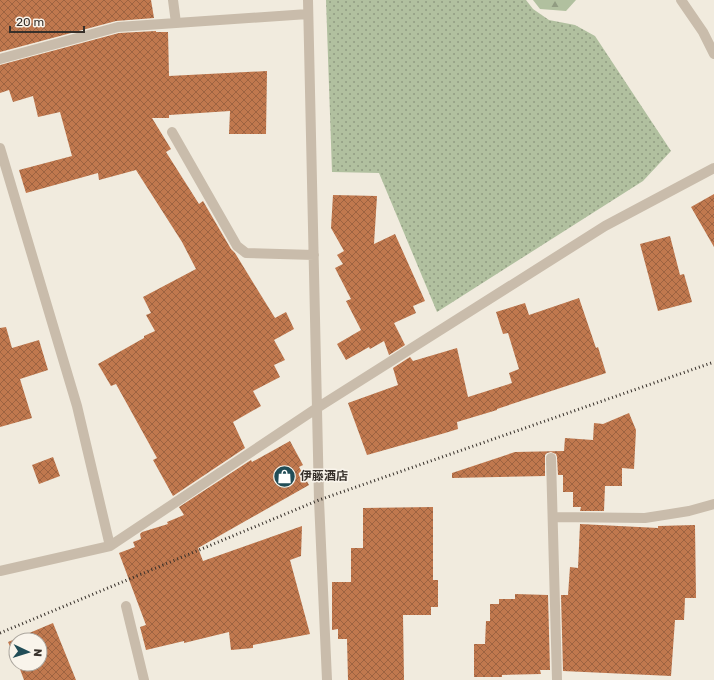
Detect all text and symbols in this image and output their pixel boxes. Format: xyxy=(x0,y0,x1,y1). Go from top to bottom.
scale bar xyxy=(10,8,84,34)
text: 20 m xyxy=(16,15,44,29)
shop icon: 伊藤酒店 xyxy=(271,463,297,489)
place label: 伊藤酒店 xyxy=(300,469,348,483)
north arrow xyxy=(8,632,48,672)
text: N xyxy=(31,648,44,657)

